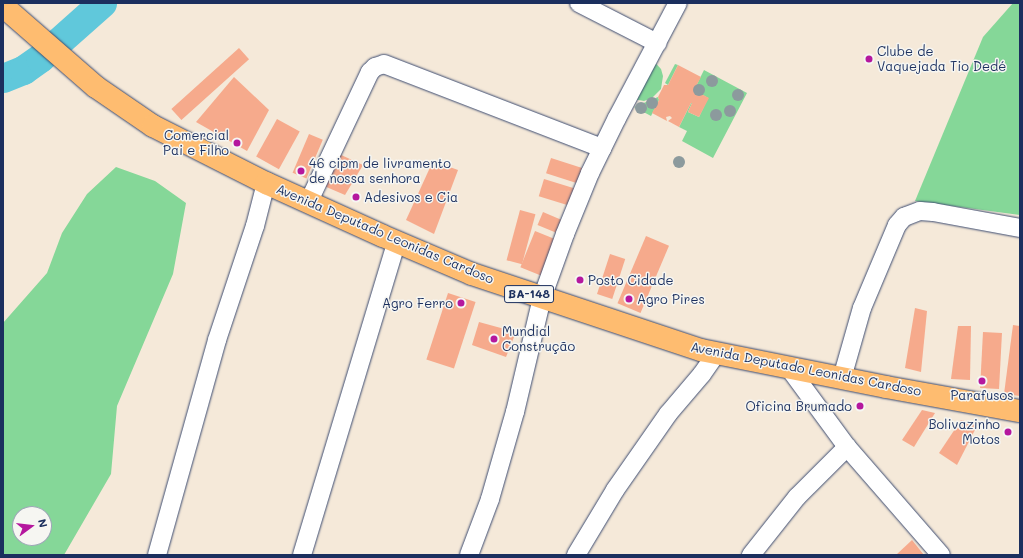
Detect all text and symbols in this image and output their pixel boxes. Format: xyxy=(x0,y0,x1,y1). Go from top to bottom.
place label: Clube de Vaquejada Tio Dedé xyxy=(877,44,1006,75)
marker: Clube de Vaquejada Tio Dedé xyxy=(864,54,874,64)
place label: Comercial Pai e Filho xyxy=(163,128,229,159)
marker: Comercial Pai e Filho xyxy=(232,138,242,148)
place label: 46 cipm de livramento de nossa senhora xyxy=(309,156,451,187)
marker: 46 cipm de livramento de nossa senhora xyxy=(296,166,306,176)
street label: Avenida Deputado Leonidas Cardoso xyxy=(274,181,496,287)
place label: Adesivos e Cia xyxy=(364,189,458,205)
marker: Adesivos e Cia xyxy=(351,192,361,202)
place label: Posto Cidade xyxy=(588,272,673,288)
marker: Posto Cidade xyxy=(575,275,585,285)
road number: BA-148 xyxy=(504,284,554,304)
place label: Agro Pires xyxy=(637,291,705,307)
marker: Agro Pires xyxy=(624,294,634,304)
place label: Agro Ferro xyxy=(382,295,453,311)
marker: Agro Ferro xyxy=(456,298,466,308)
place label: Mundial Construção xyxy=(502,324,575,355)
marker: Mundial Construção xyxy=(489,334,499,344)
street label: Avenida Deputado Leonidas Cardoso xyxy=(689,339,923,399)
marker: Parafusos xyxy=(977,376,987,386)
place label: Parafusos xyxy=(950,387,1014,403)
place label: Oficina Brumado xyxy=(745,398,852,414)
marker: Oficina Brumado xyxy=(855,401,865,411)
place label: Bolivazinho Motos xyxy=(929,417,1000,448)
marker: Bolivazinho Motos xyxy=(1003,427,1013,437)
north arrow xyxy=(12,506,52,546)
text: N xyxy=(35,517,51,529)

